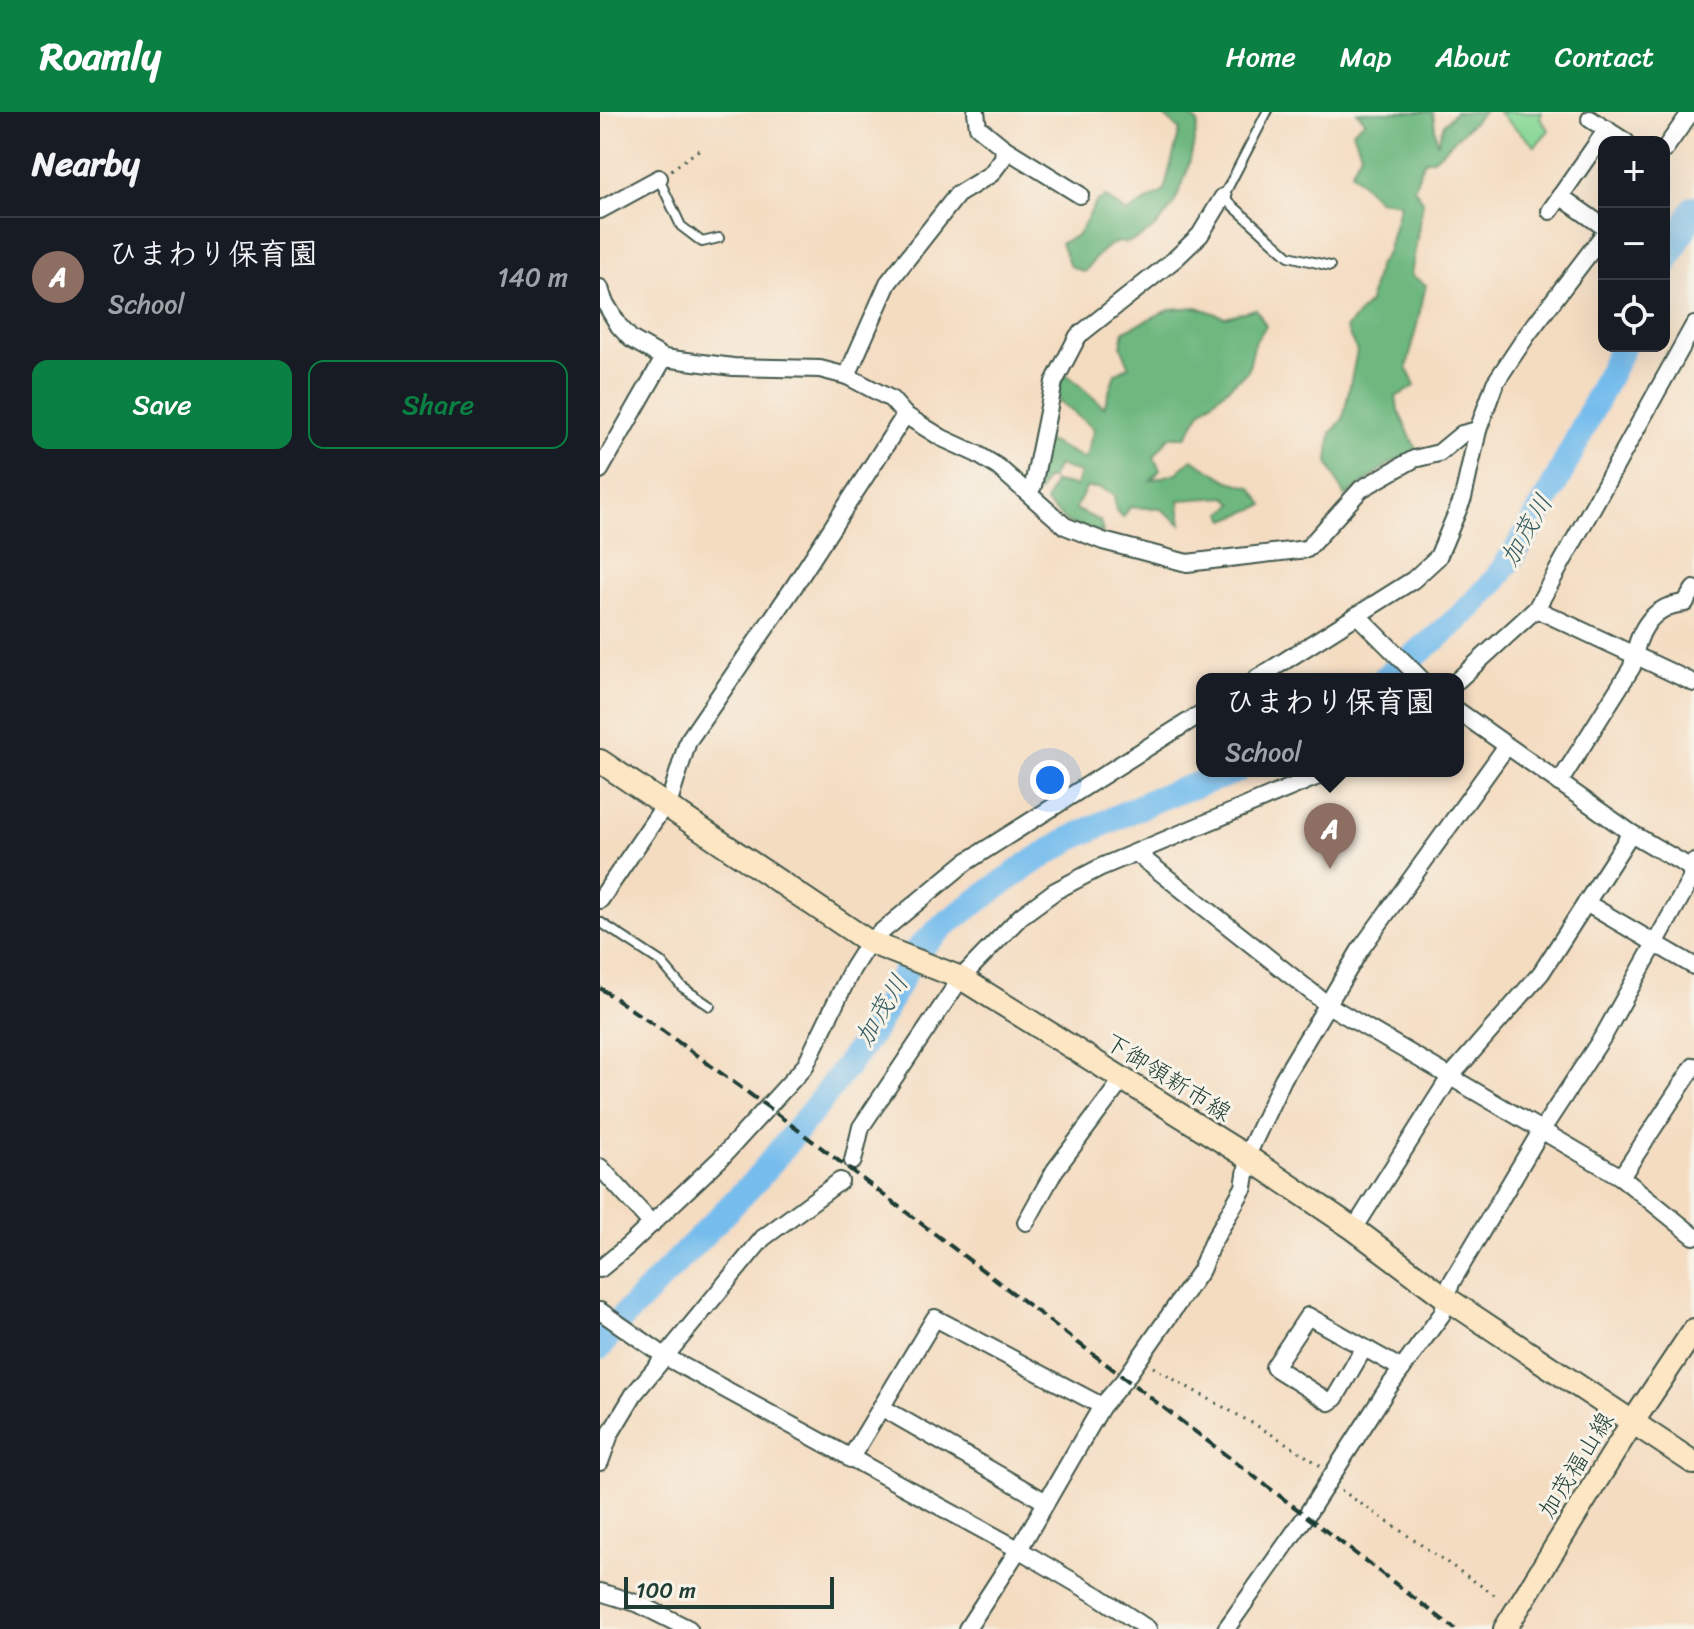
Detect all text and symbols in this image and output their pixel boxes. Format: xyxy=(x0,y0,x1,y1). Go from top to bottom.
text: Roamly xyxy=(40,23,161,90)
text: Home xyxy=(1226,32,1296,81)
text: Map xyxy=(1340,32,1391,81)
text: About xyxy=(1435,32,1511,81)
text: Contact xyxy=(1555,32,1654,81)
text: Nearby xyxy=(32,134,140,194)
map controls xyxy=(1598,136,1670,352)
button: + xyxy=(1598,136,1670,208)
button: − xyxy=(1598,208,1670,280)
text: ひまわり保育園 xyxy=(108,227,318,281)
text: A xyxy=(49,254,67,300)
text: 140 m xyxy=(497,254,568,300)
button: locate xyxy=(1598,280,1670,352)
text: School xyxy=(108,281,185,327)
button: Save xyxy=(32,360,292,449)
button: Share xyxy=(308,360,568,449)
water label: 加茂川 xyxy=(1487,485,1565,575)
popup xyxy=(1196,673,1464,777)
text: ひまわり保育園 xyxy=(1225,675,1435,729)
text: School xyxy=(1225,729,1302,775)
your location xyxy=(1030,760,1070,800)
pin: A xyxy=(1304,803,1356,869)
water label: 加茂川 xyxy=(841,965,921,1055)
street label: 下御領新市線 xyxy=(1096,1021,1240,1133)
street label: 加茂福山線 xyxy=(1526,1403,1626,1527)
text: 100 m xyxy=(636,1571,696,1610)
scale bar xyxy=(624,1573,834,1609)

